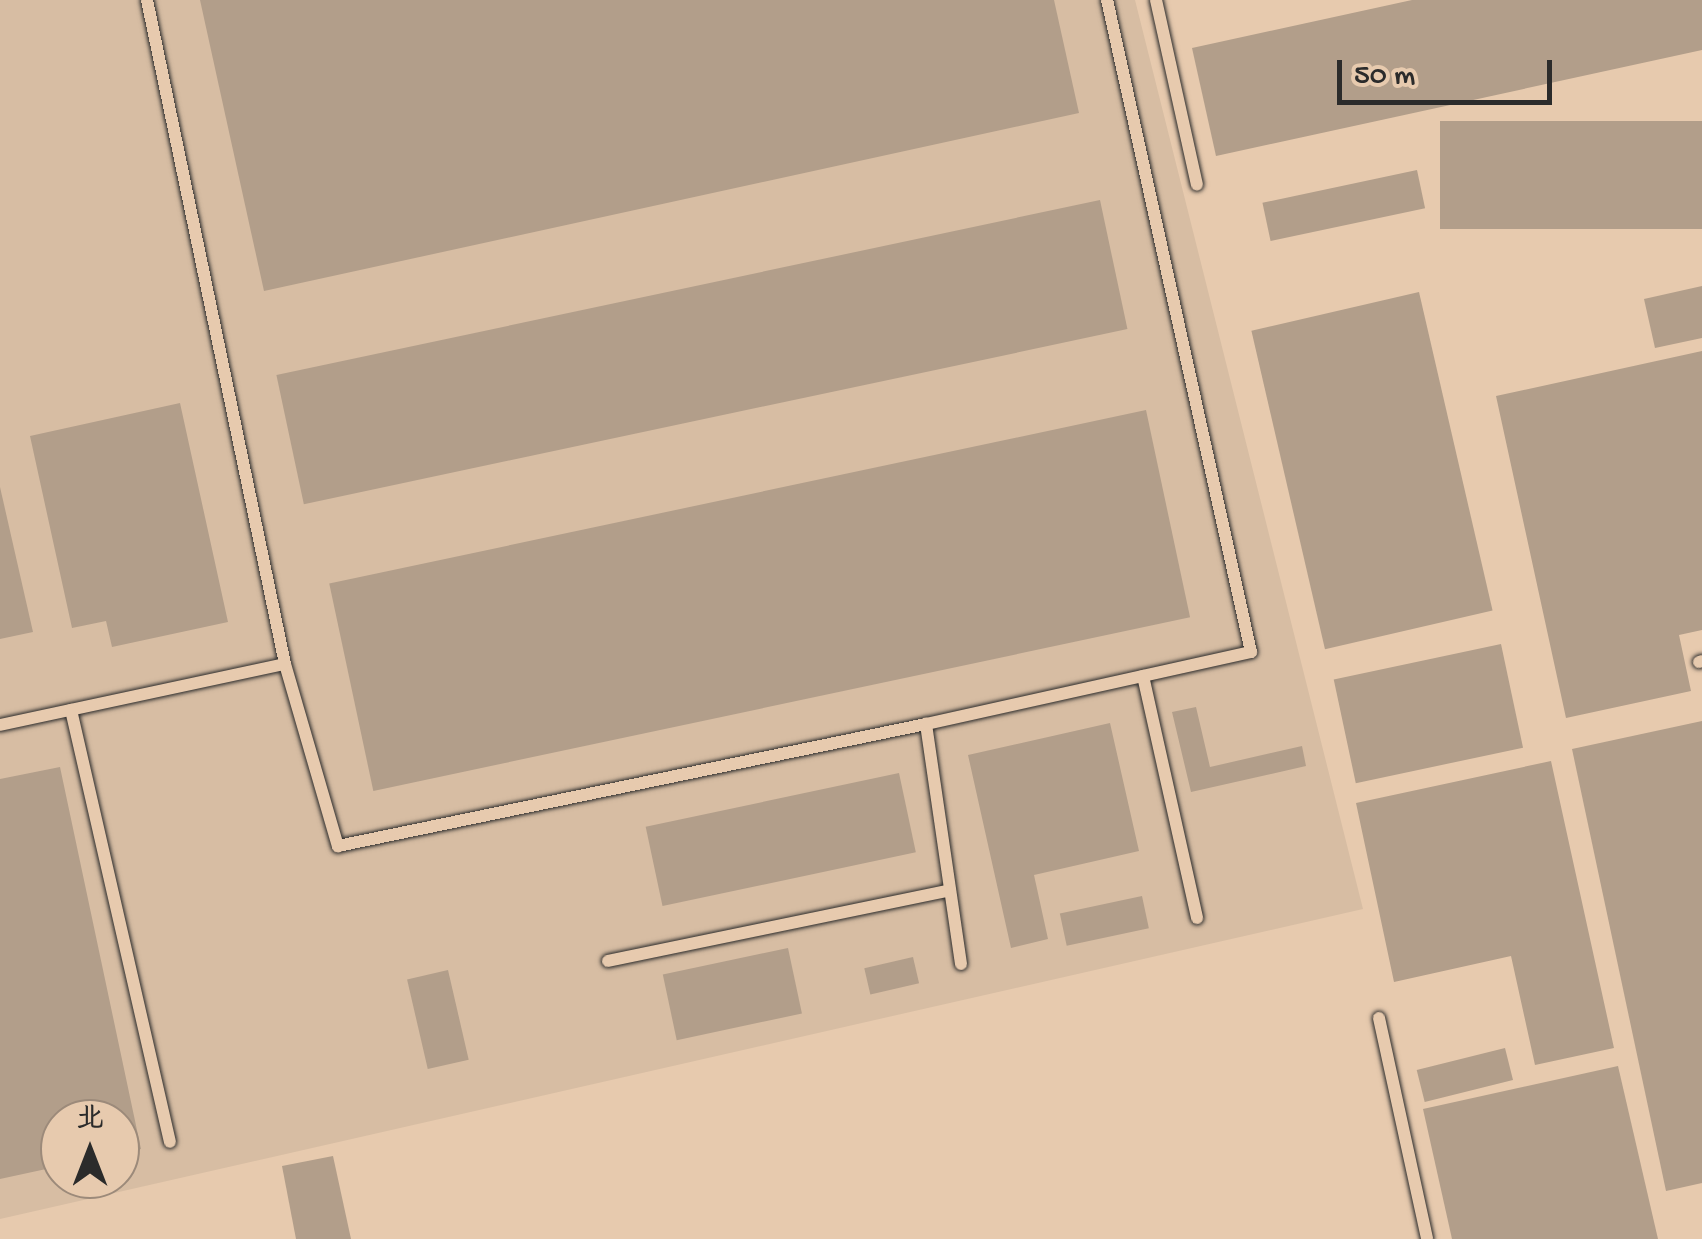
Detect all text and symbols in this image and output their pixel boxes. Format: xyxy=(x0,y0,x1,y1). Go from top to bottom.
scale bar xyxy=(1342,40,1557,102)
text: 50 m xyxy=(1354,60,1415,95)
north arrow xyxy=(40,1099,140,1199)
text: 北 xyxy=(76,1104,104,1137)

